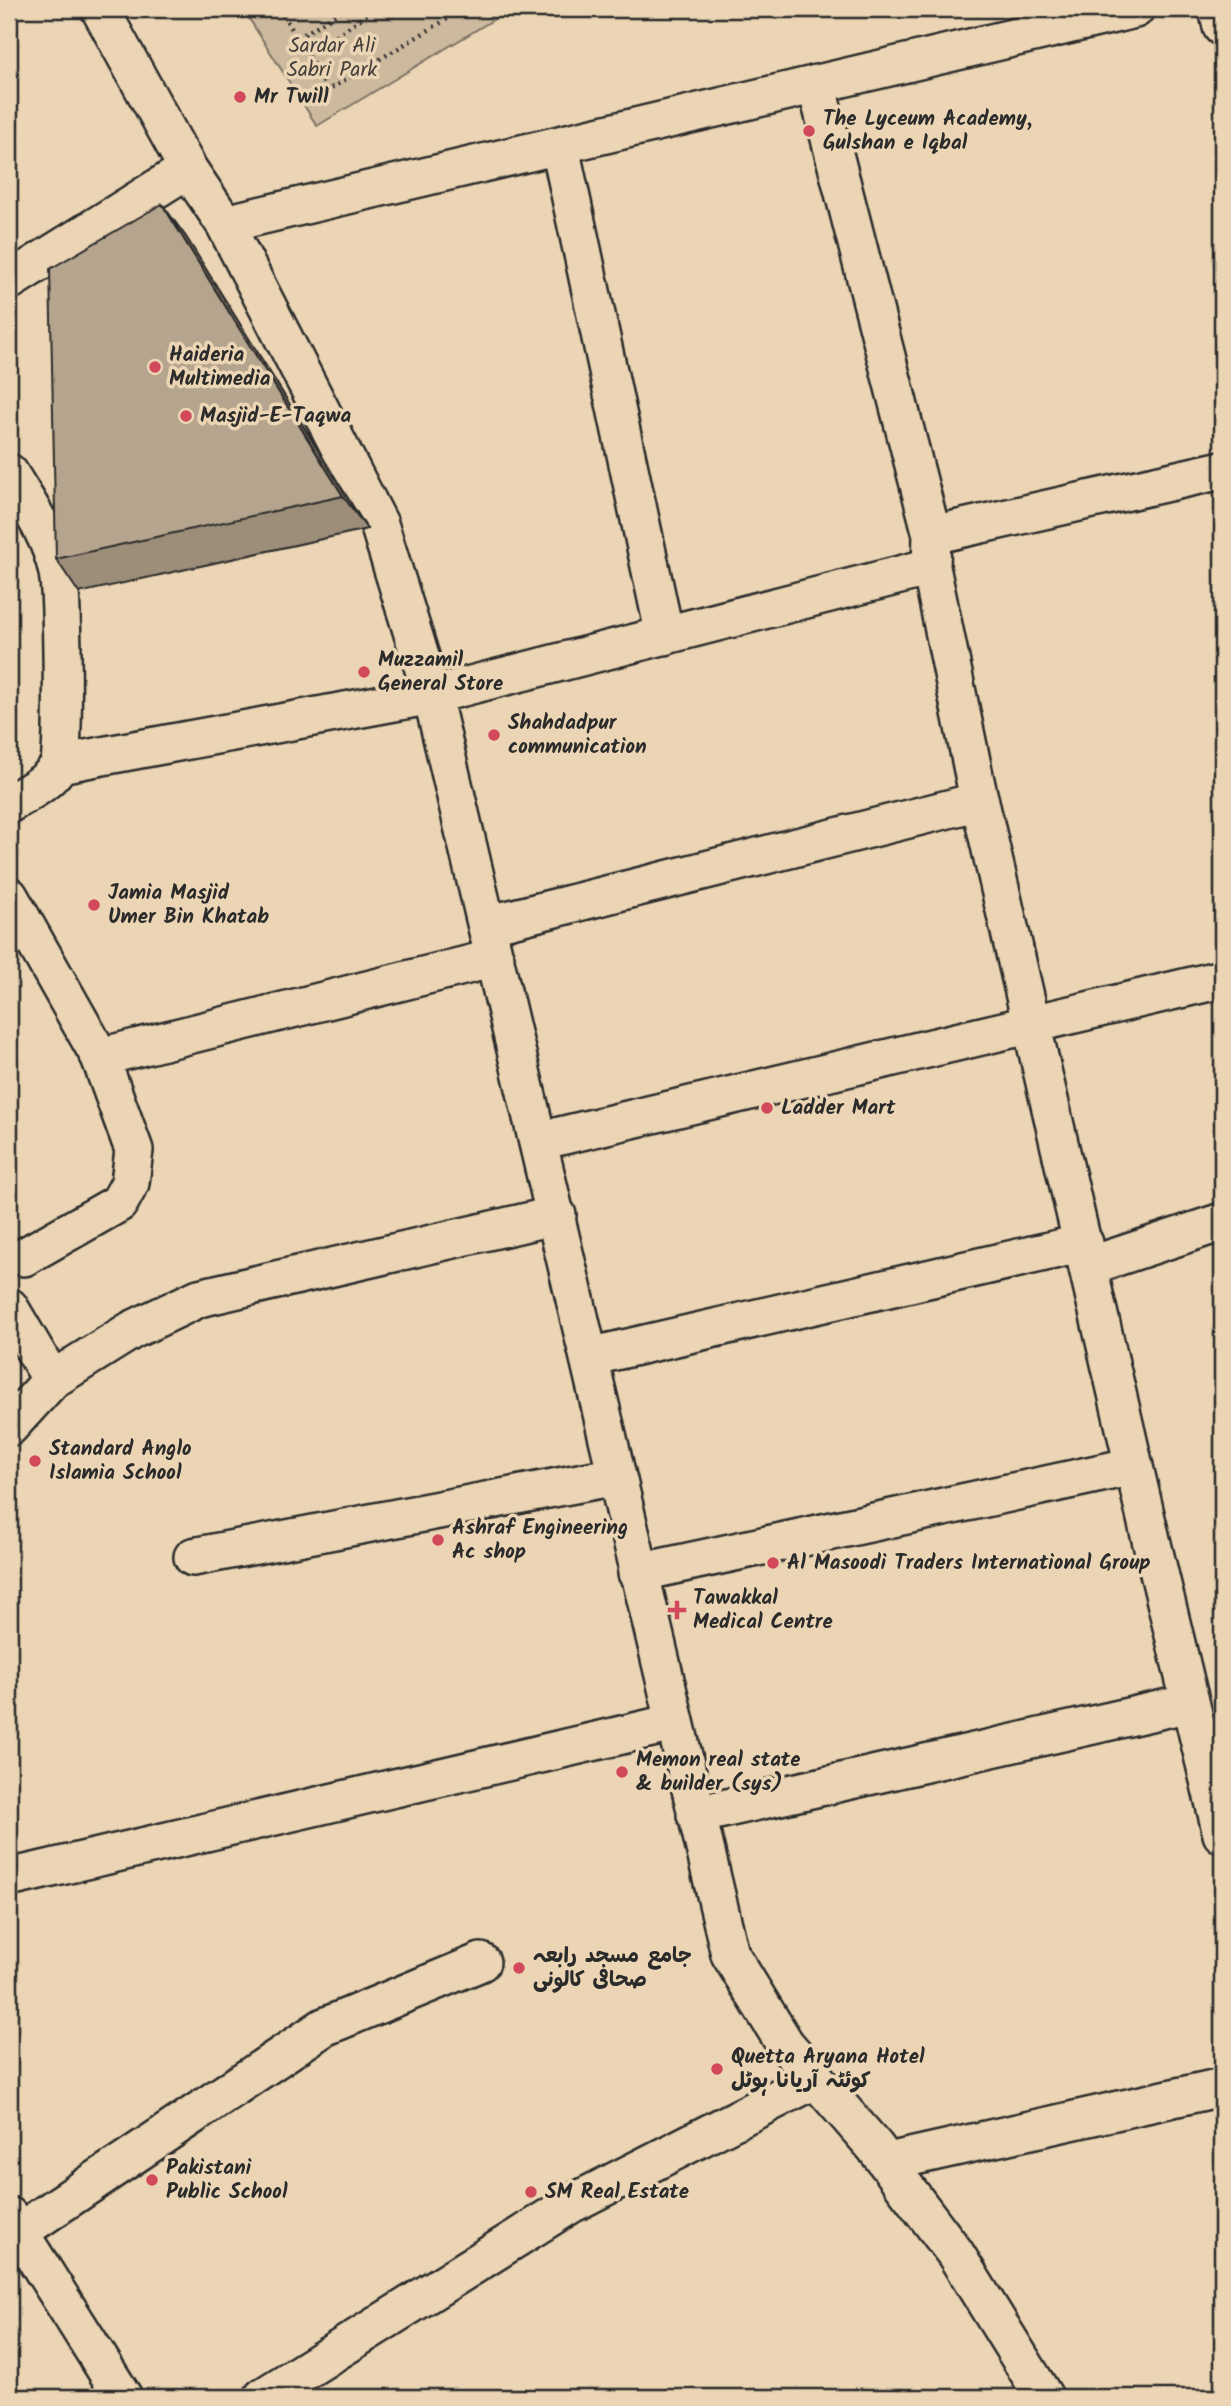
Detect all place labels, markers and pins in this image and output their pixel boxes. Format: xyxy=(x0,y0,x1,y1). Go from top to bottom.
place label: Mr Twill xyxy=(254,81,329,114)
marker: Mr Twill xyxy=(232,89,248,105)
place label: The Lyceum Academy, Gulshan e Iqbal xyxy=(823,103,1032,160)
marker: The Lyceum Academy, Gulshan e Iqbal xyxy=(801,123,817,139)
place label: Haideria Multimedia xyxy=(169,339,271,396)
marker: Haideria Multimedia xyxy=(147,359,163,375)
place label: Masjid-E-Taqwa xyxy=(200,400,351,433)
marker: Masjid-E-Taqwa xyxy=(178,408,194,424)
place label: Muzzamil General Store xyxy=(378,644,503,701)
marker: Muzzamil General Store xyxy=(356,664,372,680)
place label: Shahdadpur communication xyxy=(508,707,647,764)
marker: Shahdadpur communication xyxy=(486,727,502,743)
place label: Jamia Masjid Umer Bin Khatab xyxy=(108,877,269,934)
marker: Jamia Masjid Umer Bin Khatab xyxy=(86,897,102,913)
place label: Ladder Mart xyxy=(781,1092,896,1125)
marker: Ladder Mart xyxy=(759,1100,775,1116)
place label: Standard Anglo Islamia School xyxy=(49,1433,192,1490)
marker: Standard Anglo Islamia School xyxy=(27,1453,43,1469)
place label: Ashraf Engineering Ac shop xyxy=(452,1512,628,1569)
marker: Ashraf Engineering Ac shop xyxy=(430,1532,446,1548)
place label: Al Masoodi Traders International Group xyxy=(787,1547,1151,1580)
marker: Al Masoodi Traders International Group xyxy=(765,1555,781,1571)
place label: Tawakkal Medical Centre xyxy=(693,1582,833,1639)
marker: Tawakkal Medical Centre xyxy=(667,1600,687,1620)
place label: Memon real state & builder (sys) xyxy=(636,1744,801,1801)
marker: Memon real state & builder (sys) xyxy=(614,1764,630,1780)
place label: جامع مسجد رابعہ صحافی کالونی xyxy=(533,1940,692,1997)
marker: جامع مسجد رابعہ صحافی کالونی xyxy=(511,1960,527,1976)
place label: Quetta Aryana Hotel کوئٹہ آریانا ہوٹل xyxy=(731,2041,925,2098)
marker: Quetta Aryana Hotel کوئٹہ آریانا ہوٹل xyxy=(709,2061,725,2077)
place label: Pakistani Public School xyxy=(166,2152,288,2209)
marker: Pakistani Public School xyxy=(144,2172,160,2188)
place label: SM Real Estate xyxy=(545,2176,689,2209)
marker: SM Real Estate xyxy=(523,2184,539,2200)

